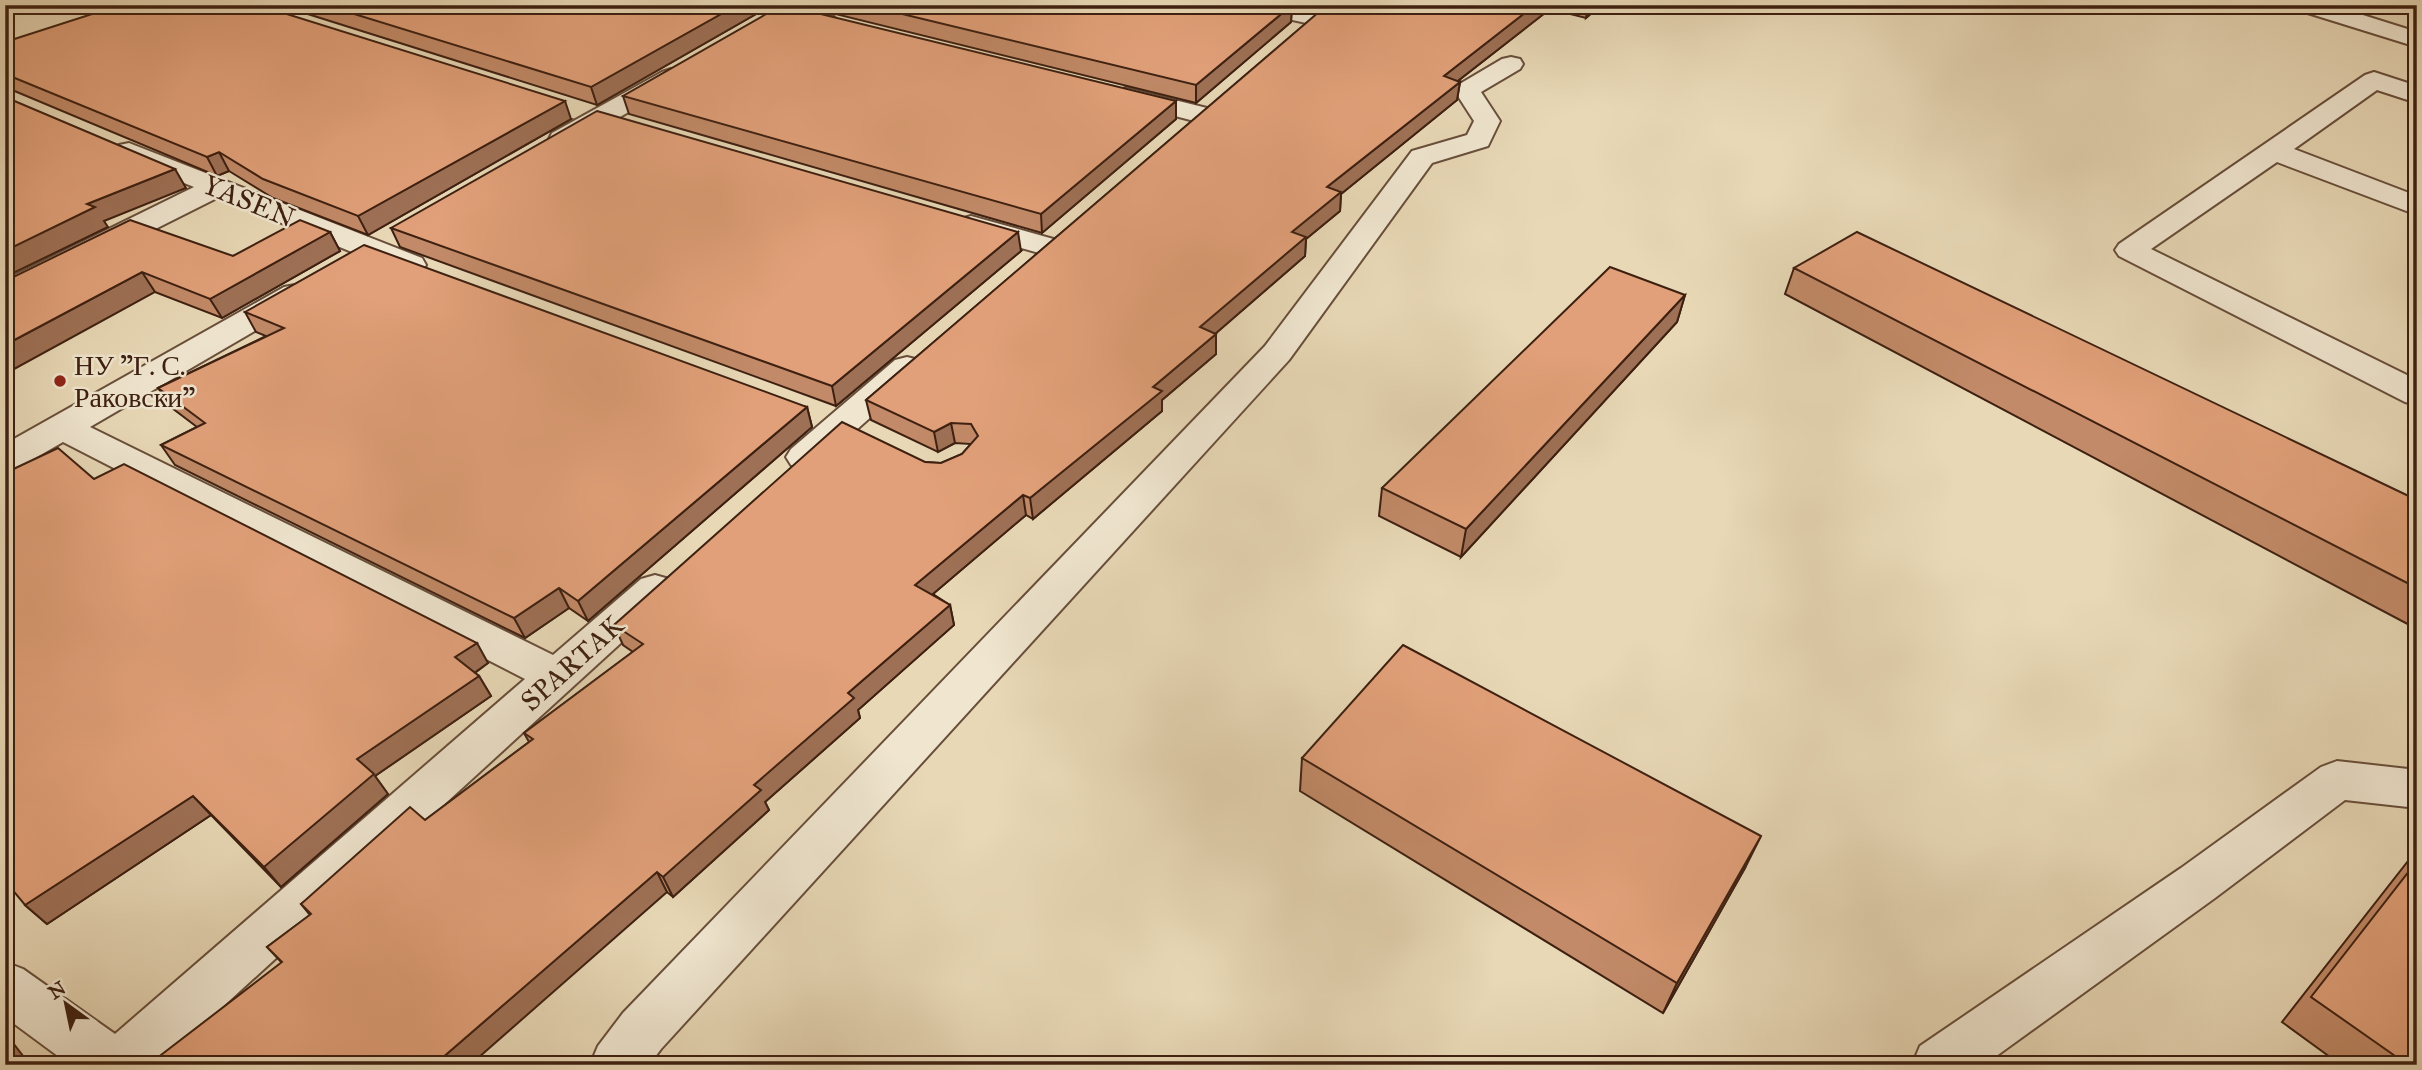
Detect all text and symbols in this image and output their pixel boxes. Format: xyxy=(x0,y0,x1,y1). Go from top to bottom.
street label: YASEN xyxy=(198,167,300,235)
place label: НУ "Г. С. Раковски" xyxy=(74,348,195,415)
marker: НУ "Г. С. Раковски" xyxy=(52,373,68,389)
street label: SPARTAK xyxy=(513,607,632,718)
north arrow xyxy=(32,968,102,1038)
text: N xyxy=(44,976,70,1004)

